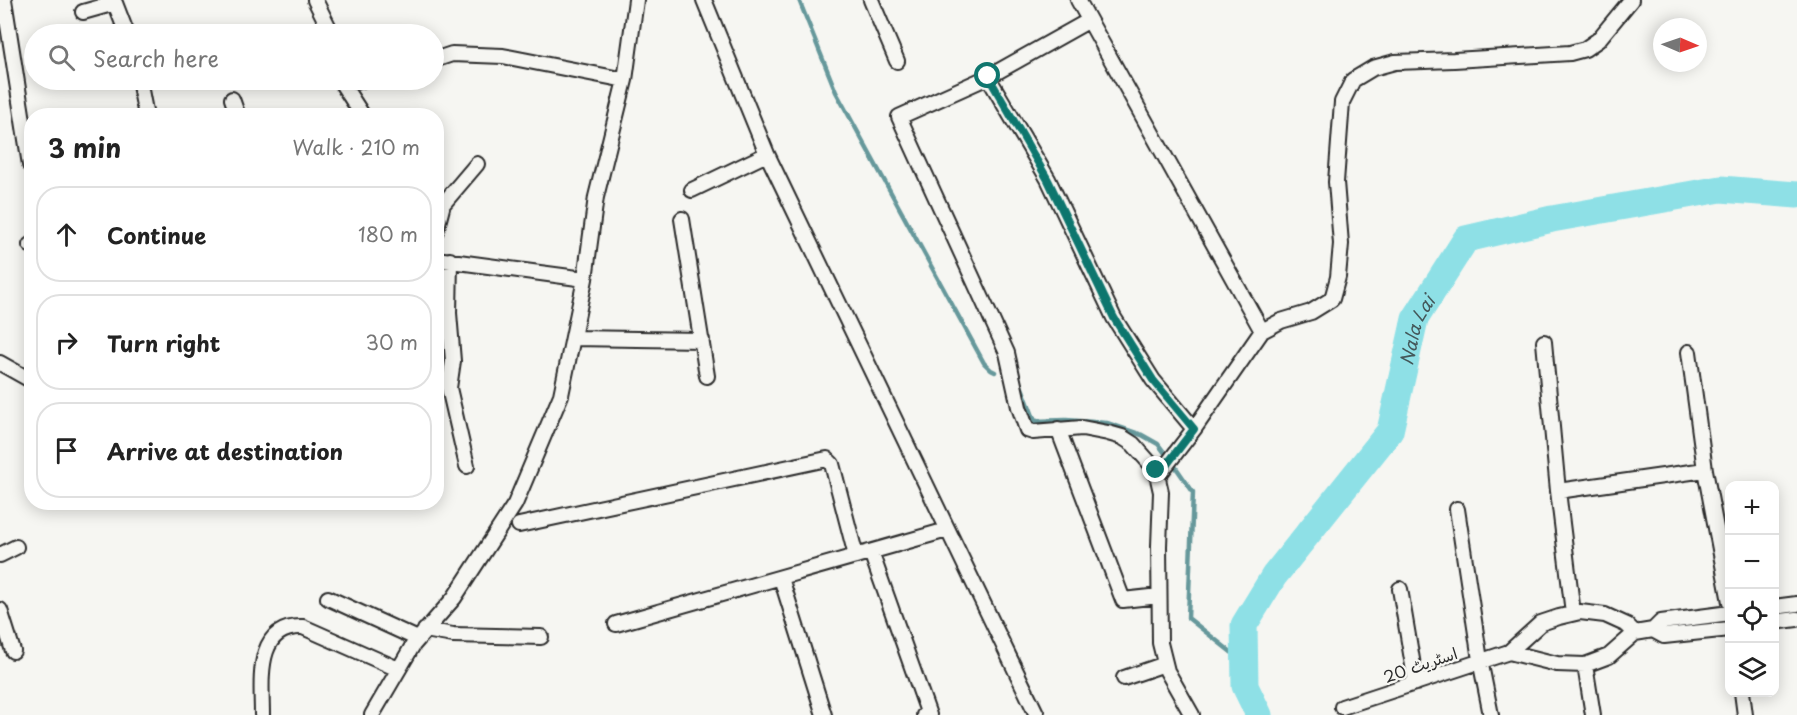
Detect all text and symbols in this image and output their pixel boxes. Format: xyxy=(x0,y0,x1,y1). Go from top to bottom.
north arrow xyxy=(1653,18,1707,72)
search box xyxy=(24,24,444,90)
icon: search xyxy=(45,41,78,74)
text: Search here xyxy=(93,41,219,74)
route start xyxy=(974,62,1000,88)
text: 3 min xyxy=(48,128,121,167)
text: Walk · 210 m xyxy=(293,132,420,162)
icon: ahead xyxy=(50,218,83,251)
text: Continue xyxy=(107,218,206,251)
text: 180 m xyxy=(358,219,418,249)
water label: Nala Lai xyxy=(1392,287,1442,368)
icon: right xyxy=(50,326,83,359)
text: Turn right xyxy=(107,326,220,359)
text: 30 m xyxy=(365,327,418,357)
icon: arrive xyxy=(50,434,83,467)
text: Arrive at destination xyxy=(107,434,343,467)
route end xyxy=(1142,456,1168,482)
map controls xyxy=(1725,481,1779,697)
button: + xyxy=(1725,481,1779,535)
button: − xyxy=(1725,535,1779,589)
button: locate xyxy=(1725,589,1779,643)
street label: اسٹریٹ 20 xyxy=(1380,640,1460,688)
button: layers xyxy=(1725,643,1779,697)

